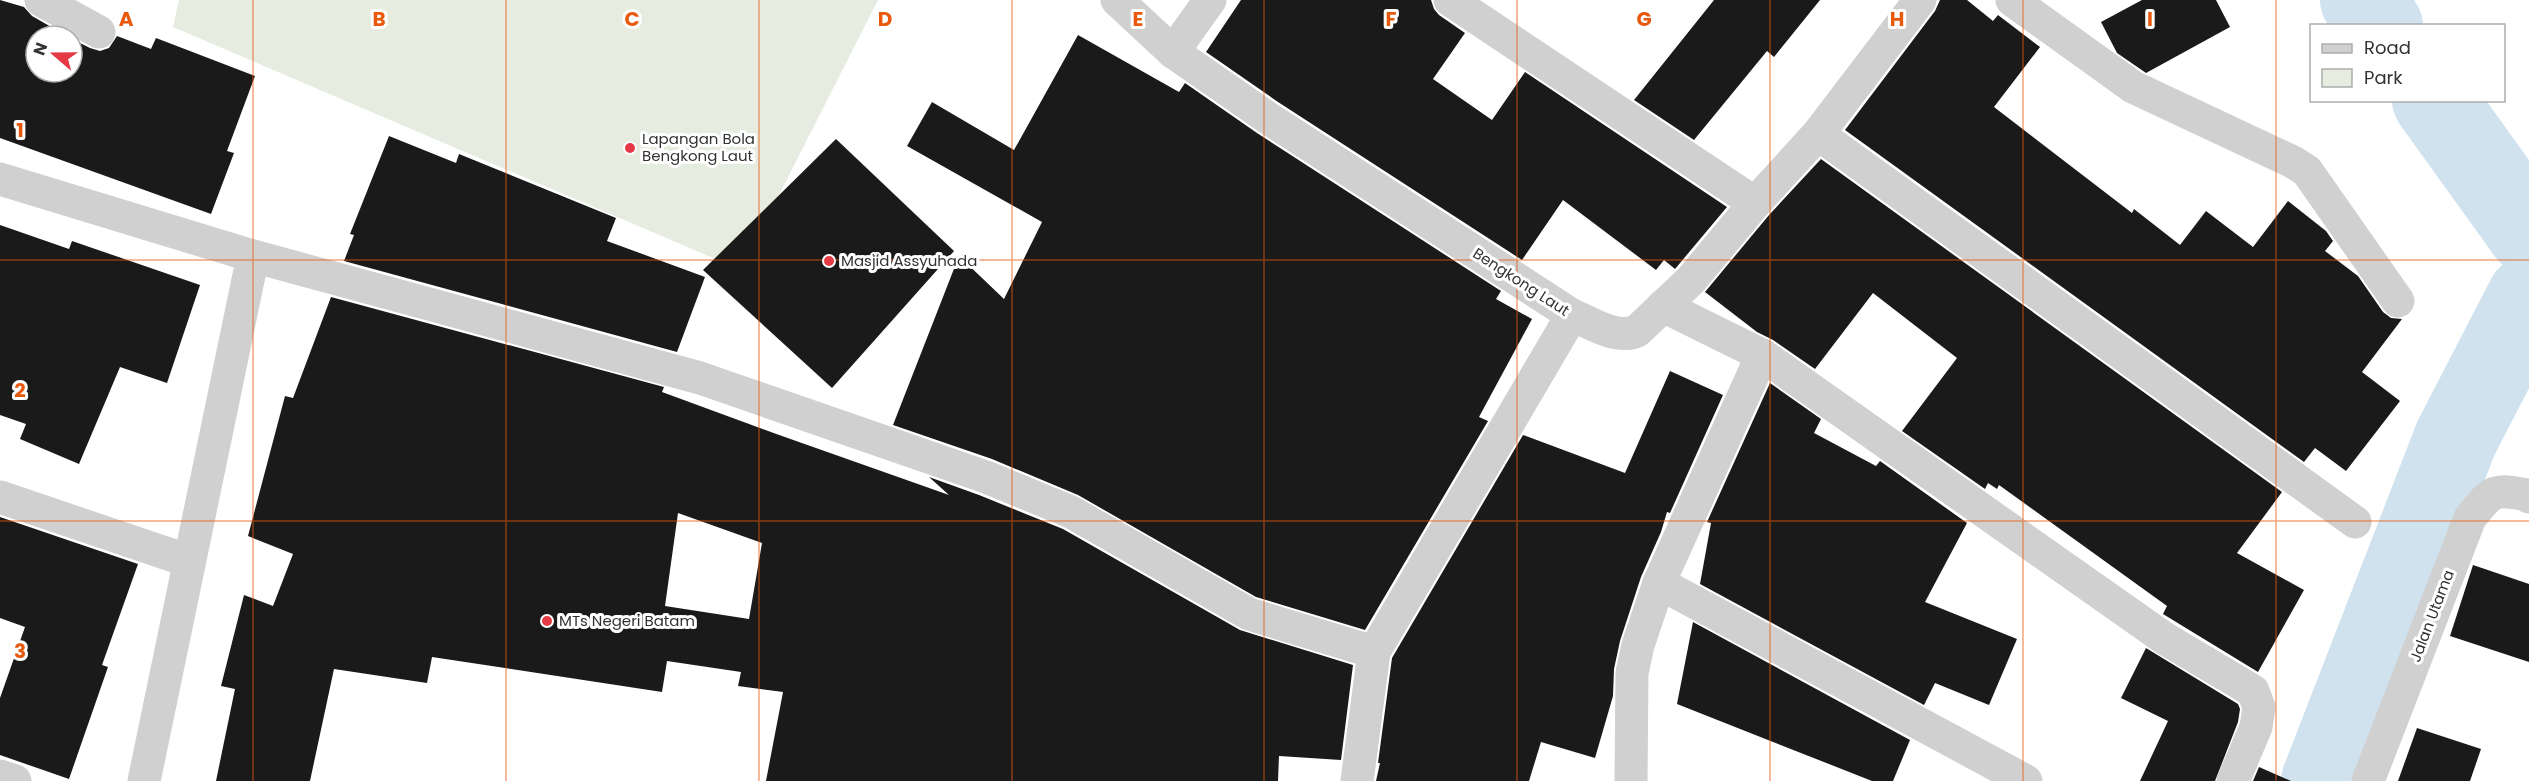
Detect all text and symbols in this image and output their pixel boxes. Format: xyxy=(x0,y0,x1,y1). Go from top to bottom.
text: A xyxy=(119,5,134,33)
text: B xyxy=(372,5,386,33)
text: C xyxy=(624,5,640,33)
text: D xyxy=(878,5,892,33)
text: E xyxy=(1133,5,1143,33)
text: F xyxy=(1386,5,1397,33)
text: G xyxy=(1636,5,1652,33)
text: H xyxy=(1890,5,1904,33)
text: I xyxy=(2147,5,2153,33)
north arrow xyxy=(24,24,84,84)
legend xyxy=(2310,24,2505,102)
text: Road xyxy=(2364,35,2411,60)
text: N xyxy=(28,39,53,59)
text: Park xyxy=(2364,65,2403,90)
text: 1 xyxy=(16,116,24,144)
place label: Lapangan Bola Bengkong Laut xyxy=(642,128,755,166)
marker: Lapangan Bola Bengkong Laut xyxy=(623,141,637,155)
street label: Bengkong Laut xyxy=(1469,243,1574,321)
place label: Masjid Assyuhada xyxy=(841,250,977,271)
marker: Masjid Assyuhada xyxy=(822,254,836,268)
text: 2 xyxy=(14,376,26,404)
street label: Jalan Utama xyxy=(2404,567,2459,665)
place label: MTs Negeri Batam xyxy=(559,610,695,631)
marker: MTs Negeri Batam xyxy=(540,614,554,628)
text: 3 xyxy=(14,637,26,665)

